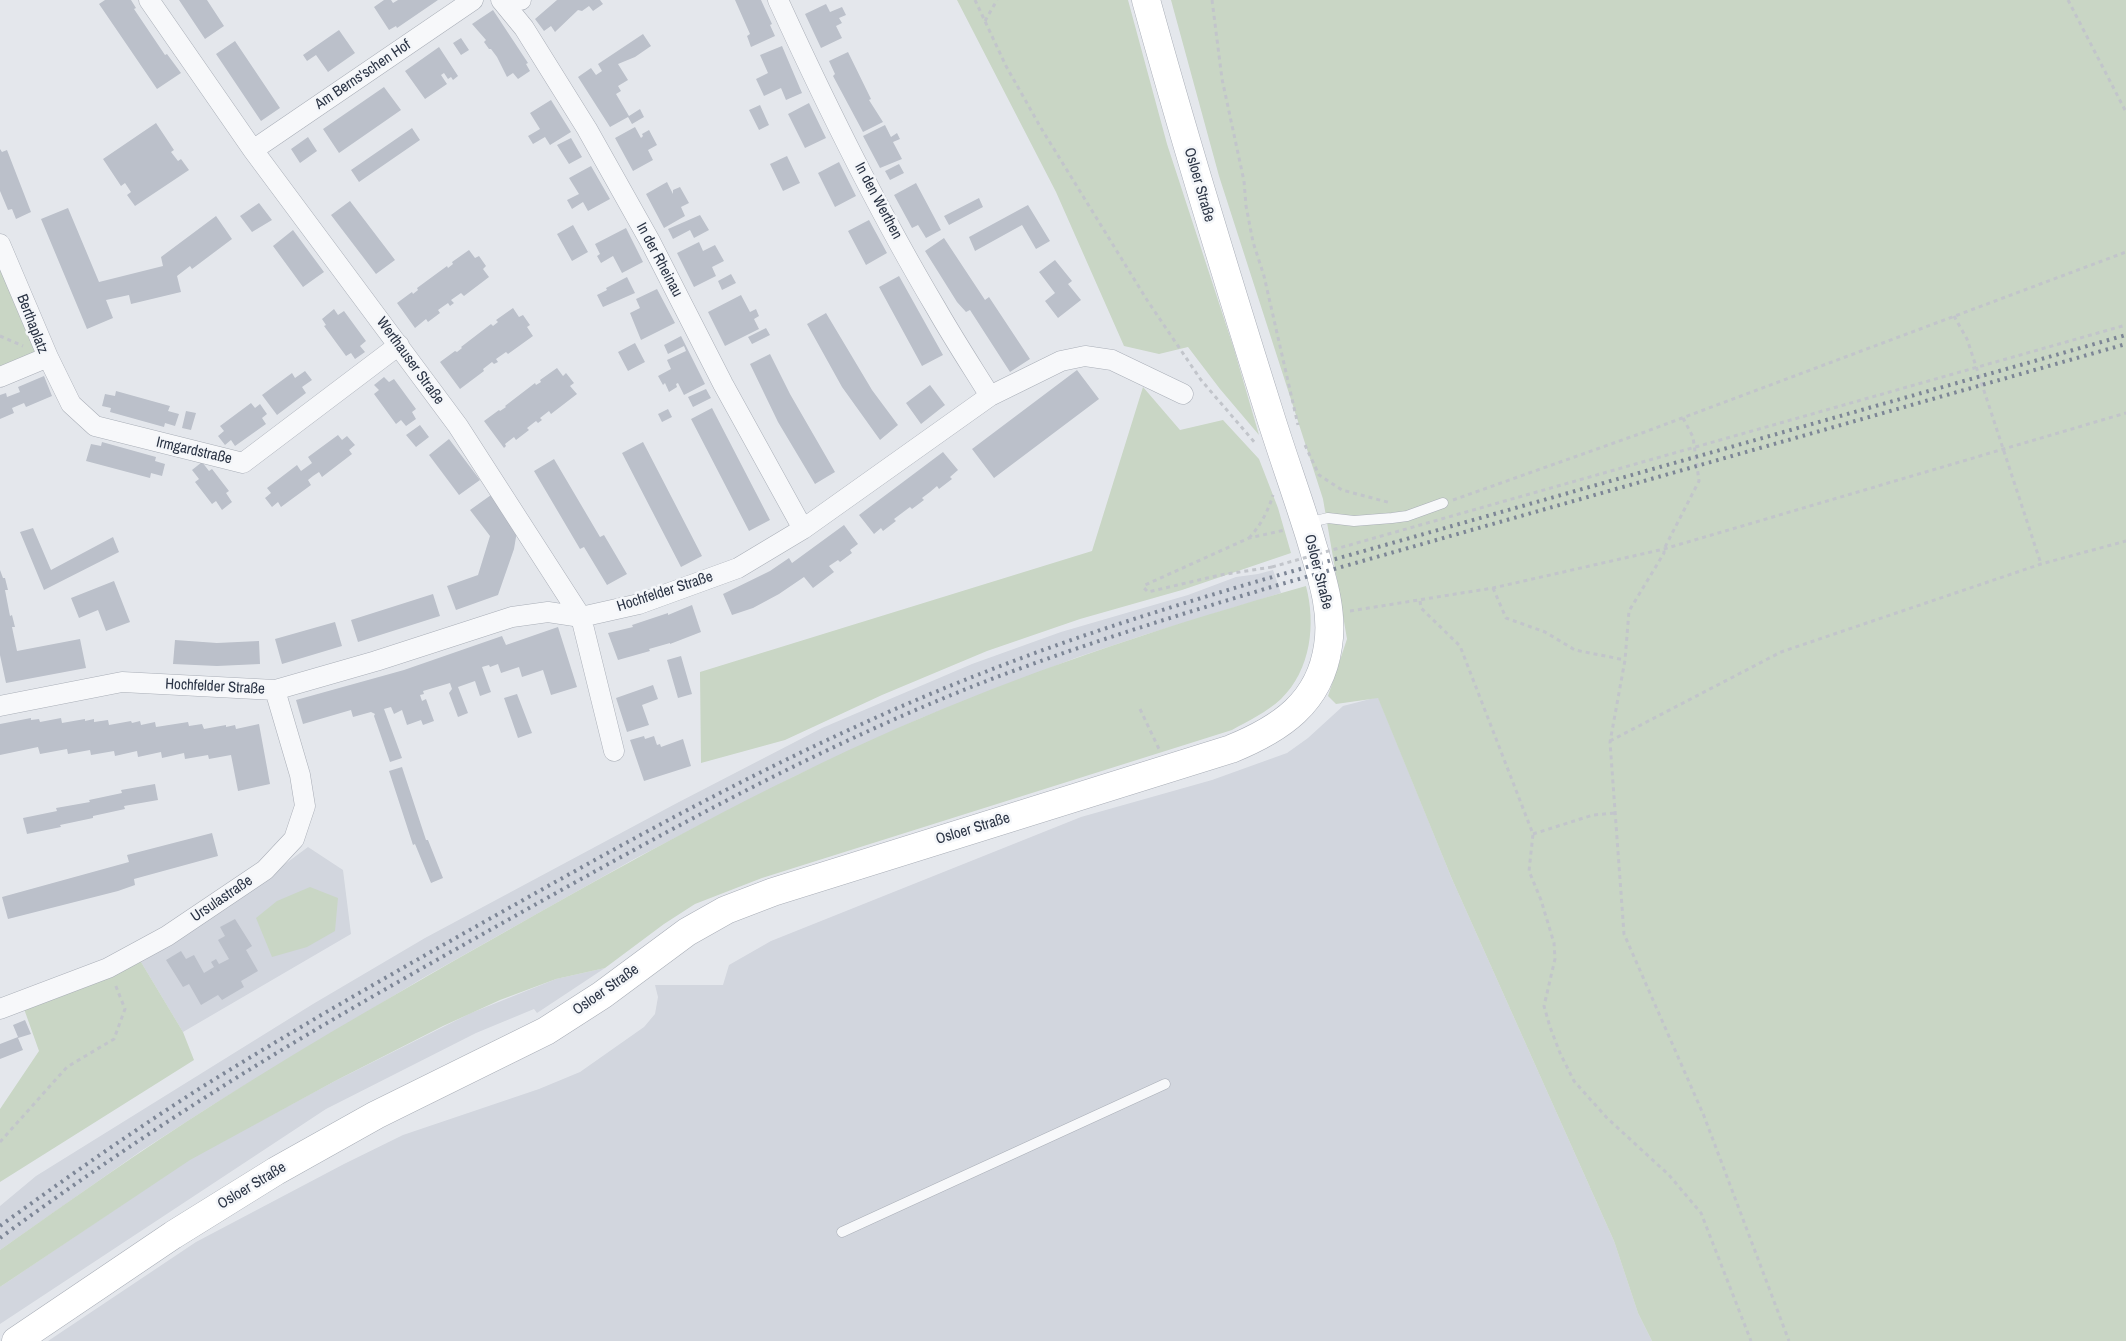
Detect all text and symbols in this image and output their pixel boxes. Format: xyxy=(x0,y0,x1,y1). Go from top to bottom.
street label: Am Berns'schen Hof xyxy=(312,36,414,114)
street label: Osloer Straße xyxy=(1180,146,1218,224)
street label: In den Werthen xyxy=(850,160,906,242)
street label: In der Rheinau xyxy=(632,220,686,300)
street label: Berthaplatz xyxy=(12,292,52,356)
street label: Werthauser Straße xyxy=(372,314,448,408)
street label: Irmgardstraße xyxy=(154,434,234,468)
street label: Osloer Straße xyxy=(1300,533,1336,611)
street label: Hochfelder Straße xyxy=(615,568,715,616)
street label: Hochfelder Straße xyxy=(165,675,265,699)
street label: Osloer Straße xyxy=(934,809,1012,849)
street label: Ursulastraße xyxy=(188,872,256,926)
street label: Osloer Straße xyxy=(569,961,643,1019)
street label: Osloer Straße xyxy=(215,1159,289,1213)

